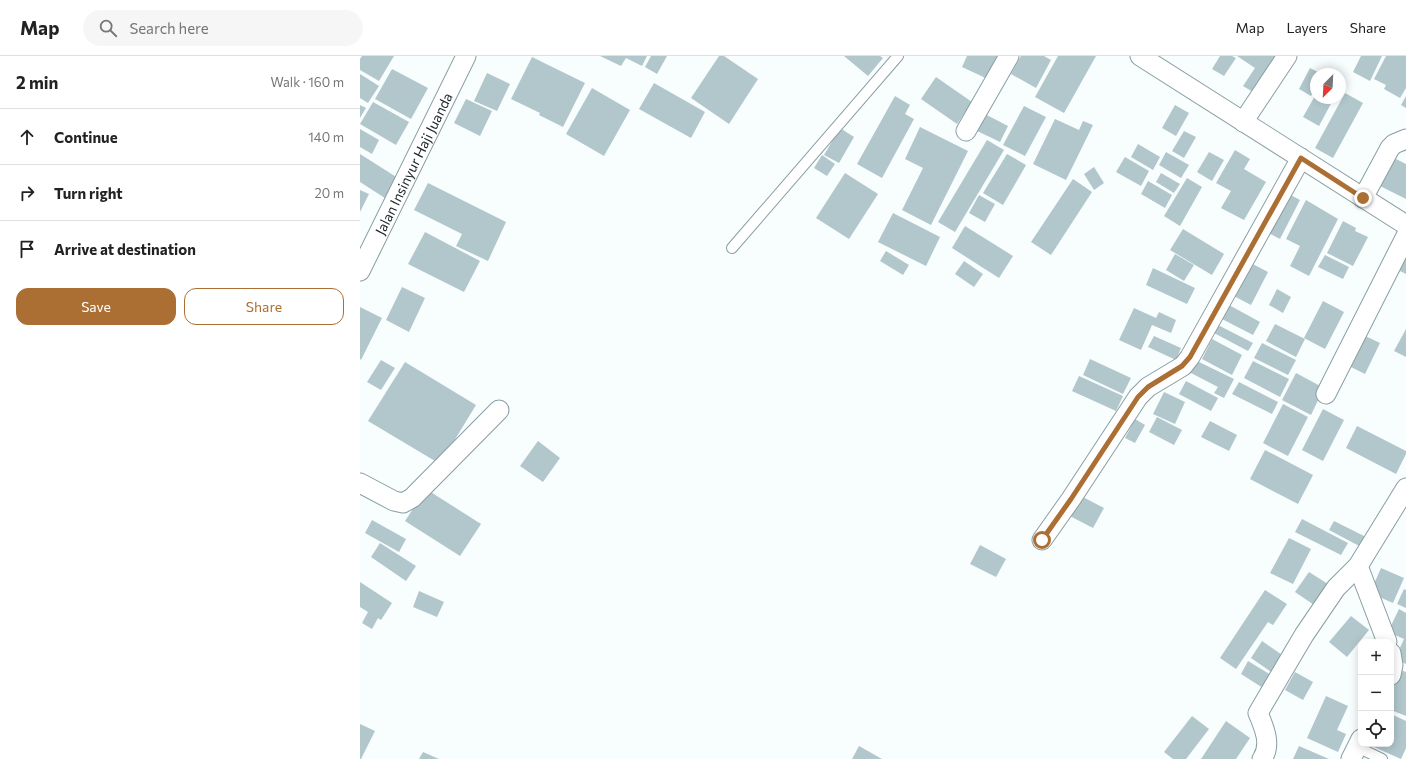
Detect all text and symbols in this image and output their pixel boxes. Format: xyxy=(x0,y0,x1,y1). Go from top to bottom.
search box xyxy=(83,10,363,46)
text: Map xyxy=(20,16,59,39)
icon: search xyxy=(97,17,119,39)
text: Search here xyxy=(129,19,209,37)
text: Map xyxy=(1236,19,1264,36)
text: Layers xyxy=(1286,19,1328,36)
text: Share xyxy=(1350,19,1386,36)
north arrow xyxy=(1310,68,1346,104)
text: 2 min xyxy=(16,72,58,93)
text: Walk · 160 m xyxy=(270,74,344,90)
street label: Jalan Insinyur Haji Juanda xyxy=(371,89,455,237)
icon: ahead xyxy=(16,126,38,148)
text: Continue xyxy=(54,128,118,146)
text: 140 m xyxy=(308,129,344,145)
icon: right xyxy=(16,182,38,204)
text: Turn right xyxy=(54,184,123,202)
text: 20 m xyxy=(315,185,344,201)
route end xyxy=(1354,189,1372,207)
icon: arrive xyxy=(16,238,38,260)
text: Arrive at destination xyxy=(54,240,196,258)
button: Save xyxy=(16,288,176,325)
button: Share xyxy=(184,288,344,325)
route start xyxy=(1033,531,1051,549)
map controls xyxy=(1358,639,1394,747)
button: + xyxy=(1358,639,1394,675)
button: − xyxy=(1358,675,1394,711)
button: locate xyxy=(1358,711,1394,747)

